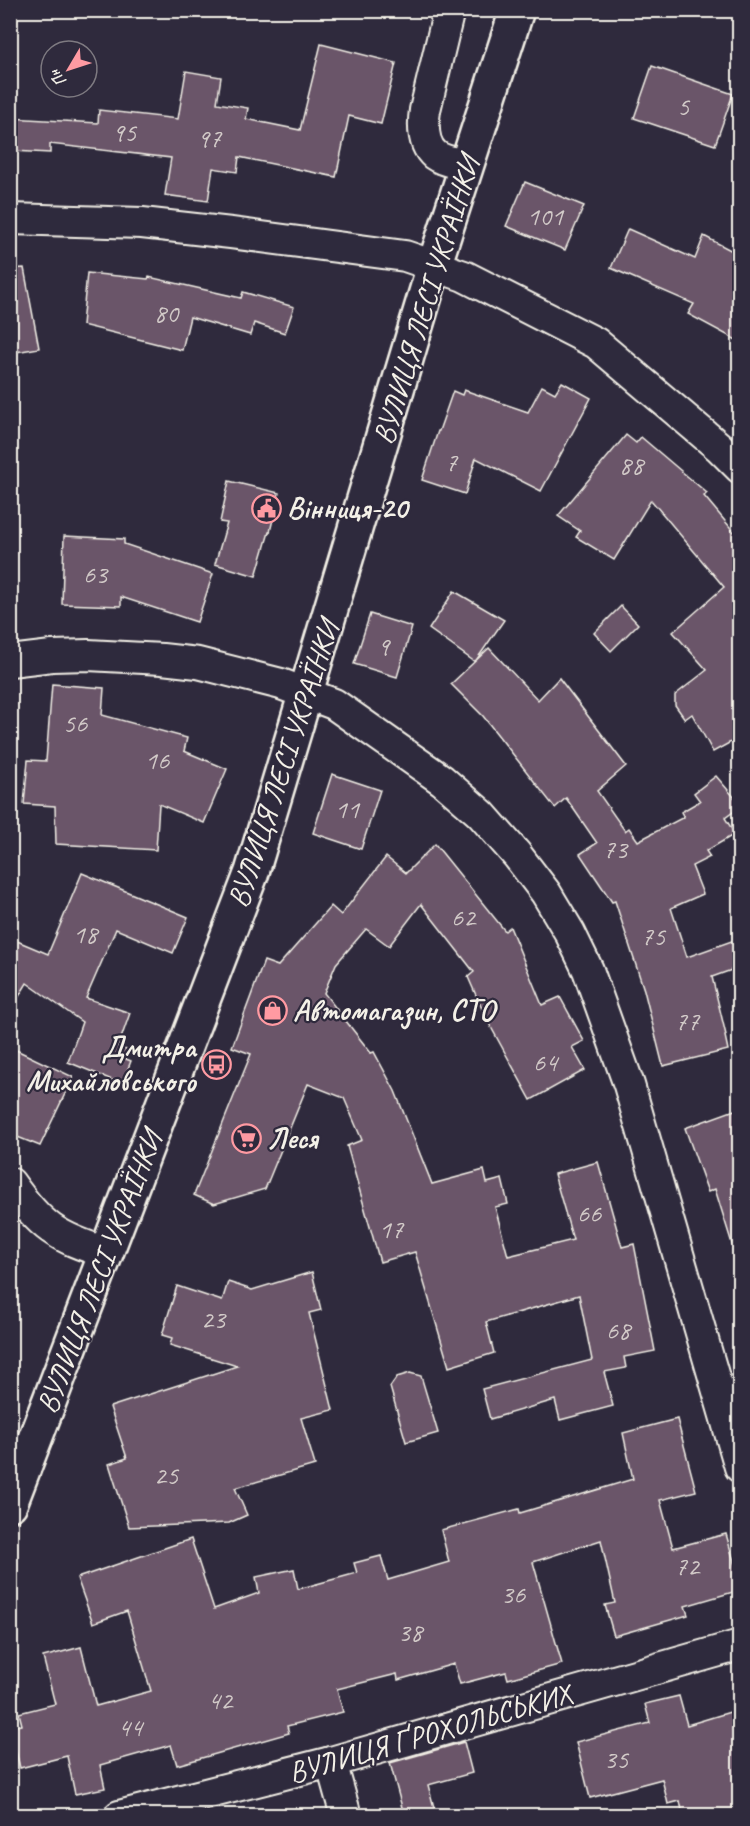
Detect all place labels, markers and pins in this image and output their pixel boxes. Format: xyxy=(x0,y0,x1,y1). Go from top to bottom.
place label: Вінниця-20 xyxy=(287,489,411,527)
public building icon: Вінниця-20 xyxy=(250,492,282,524)
place label: Автомагазин, СТО xyxy=(293,991,498,1030)
shop icon: Автомагазин, СТО xyxy=(256,994,288,1026)
place label: Дмитра Михайловського xyxy=(26,1028,198,1100)
bus stop icon: Дмитра Михайловського xyxy=(201,1048,233,1080)
place label: Леся xyxy=(267,1119,320,1157)
supermarket icon: Леся xyxy=(230,1122,262,1154)

